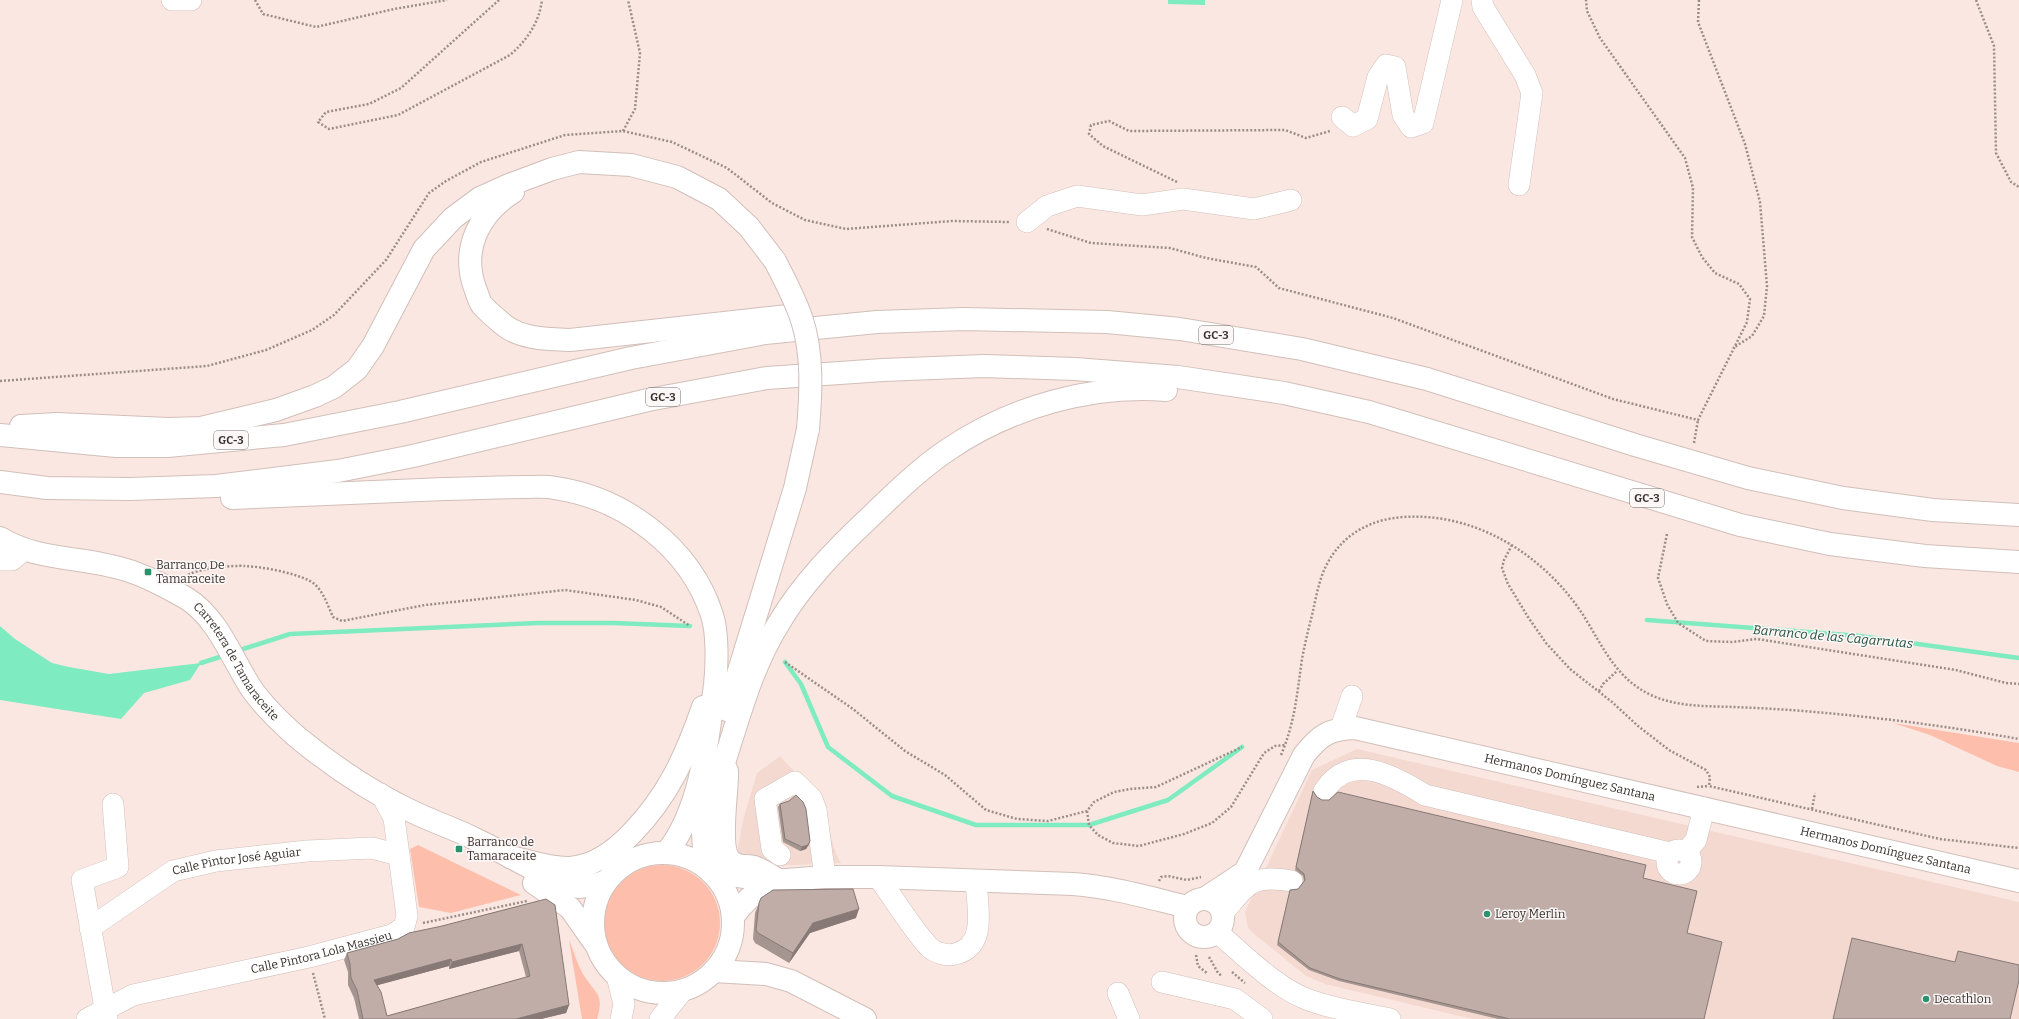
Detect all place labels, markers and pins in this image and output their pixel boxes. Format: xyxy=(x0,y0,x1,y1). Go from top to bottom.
place label: Barranco De Tamaraceite xyxy=(156,558,225,586)
marker: Barranco De Tamaraceite xyxy=(143,567,153,577)
place label: Barranco de Tamaraceite xyxy=(467,835,536,863)
marker: Barranco de Tamaraceite xyxy=(454,844,464,854)
place label: Leroy Merlin xyxy=(1495,907,1566,921)
marker: Leroy Merlin xyxy=(1482,909,1492,919)
place label: Decathlon xyxy=(1934,992,1992,1006)
marker: Decathlon xyxy=(1921,994,1931,1004)

